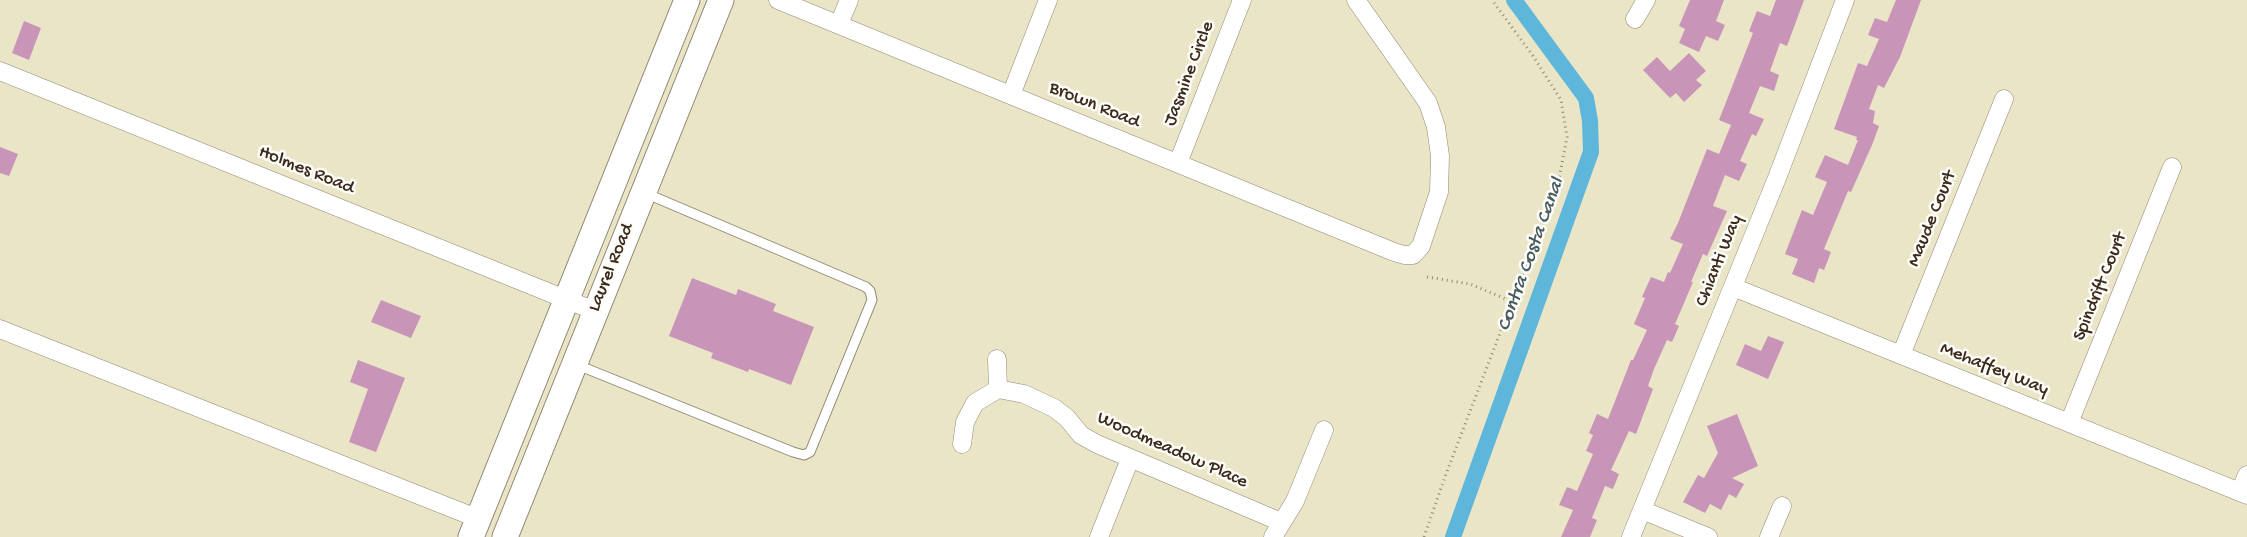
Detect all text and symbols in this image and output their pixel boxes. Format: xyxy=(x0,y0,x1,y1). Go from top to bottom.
street label: Jasmine Circle xyxy=(1160,19,1220,129)
street label: Brown Road xyxy=(1045,77,1143,135)
street label: Holmes Road xyxy=(255,141,357,201)
street label: Maude Court xyxy=(1903,168,1963,270)
water label: Contra Costa Canal xyxy=(1493,175,1571,335)
street label: Chianti Way xyxy=(1691,212,1749,310)
street label: Laurel Road xyxy=(584,221,640,315)
street label: Spindrift Court xyxy=(2069,229,2133,345)
street label: Mehaffey Way xyxy=(1936,338,2052,402)
street label: Woodmeadow Place xyxy=(1093,408,1251,494)

